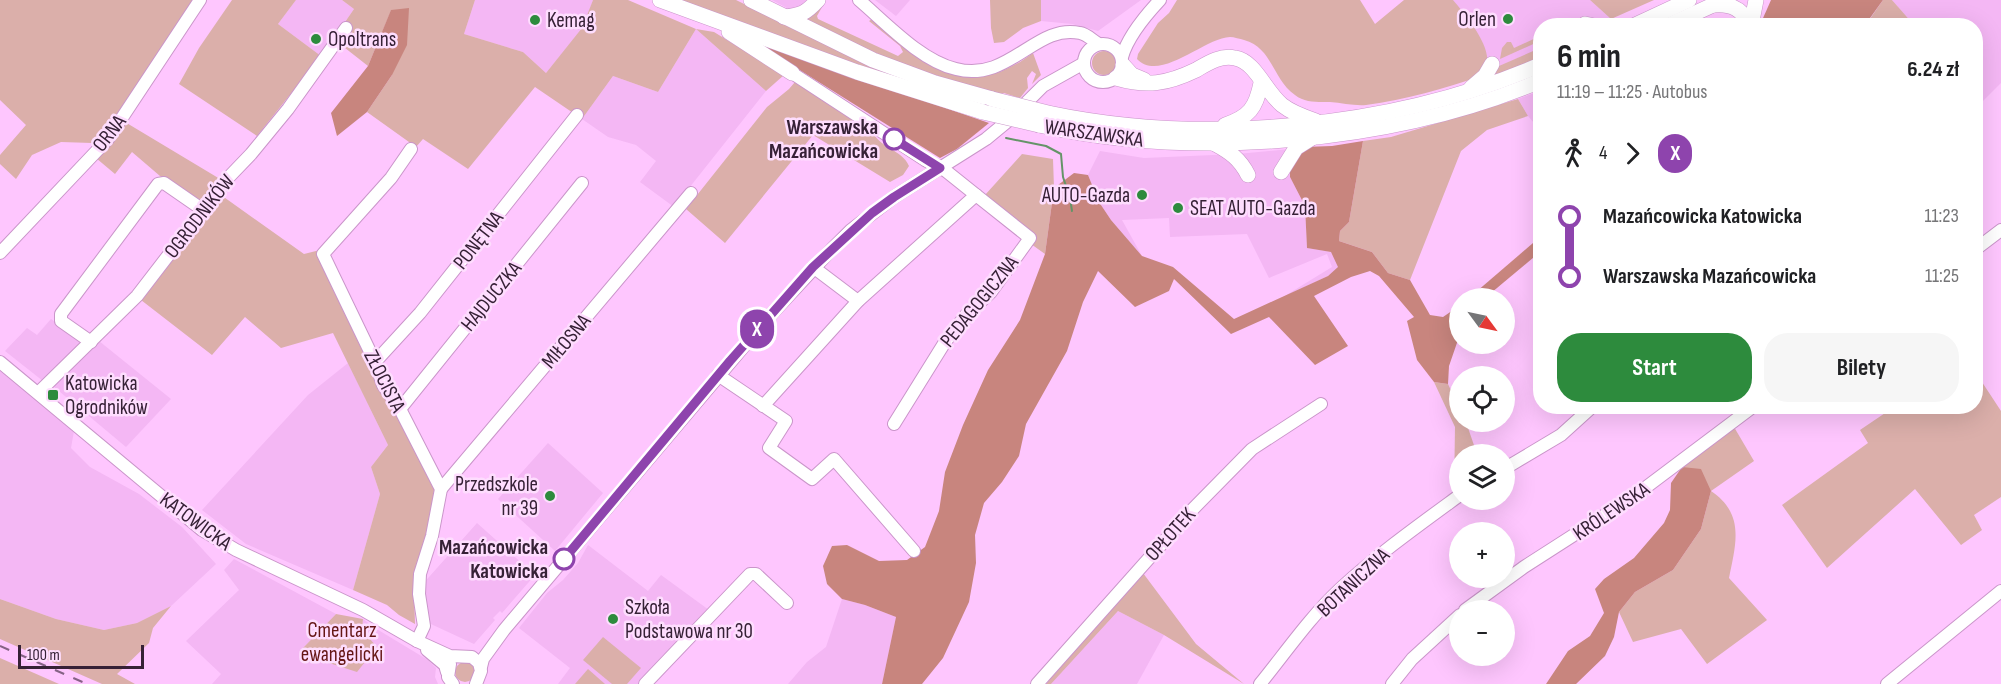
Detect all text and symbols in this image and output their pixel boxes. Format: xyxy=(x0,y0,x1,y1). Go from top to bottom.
place label: Orlen xyxy=(1458,7,1496,32)
place label: Kemag xyxy=(547,8,595,33)
marker: Orlen xyxy=(1501,12,1515,26)
marker: Kemag xyxy=(528,13,542,27)
place label: Opoltrans xyxy=(328,27,396,52)
marker: Opoltrans xyxy=(309,32,323,46)
text: 6 min xyxy=(1557,37,1621,77)
text: 6.24 zł xyxy=(1907,56,1959,83)
text: 11:19 – 11:25 · Autobus xyxy=(1557,80,1708,104)
street label: ORNA xyxy=(87,109,132,157)
street label: WARSZAWSKA xyxy=(1043,114,1146,153)
place label: Warszawska Mazańcowicka xyxy=(769,115,878,164)
marker: Warszawska Mazańcowicka xyxy=(883,128,905,150)
icon: walk xyxy=(1557,137,1590,170)
icon: forward xyxy=(1616,137,1649,170)
text: 4 xyxy=(1599,141,1607,165)
text: X xyxy=(1670,141,1680,166)
street label: OGRODNIKÓW xyxy=(159,169,240,263)
place label: AUTO-Gazda xyxy=(1041,183,1130,208)
marker: AUTO-Gazda xyxy=(1135,188,1149,202)
place label: SEAT AUTO-Gazda xyxy=(1190,196,1316,221)
marker: SEAT AUTO-Gazda xyxy=(1171,201,1185,215)
text: Mazańcowicka Katowicka xyxy=(1603,203,1802,230)
text: 11:23 xyxy=(1925,204,1959,228)
street label: PONĘTNA xyxy=(448,205,509,274)
street label: PEDAGOGICZNA xyxy=(935,250,1025,352)
street label: HAJDUCZKA xyxy=(456,256,528,336)
text: Warszawska Mazańcowicka xyxy=(1603,263,1816,290)
text: 11:25 xyxy=(1925,264,1959,288)
north arrow xyxy=(1449,288,1515,354)
map controls xyxy=(1449,288,1515,666)
street label: MIŁOSNA xyxy=(537,308,597,374)
line badge: X xyxy=(738,310,777,348)
text: X xyxy=(752,317,762,342)
button: Start xyxy=(1557,333,1752,402)
button: Bilety xyxy=(1764,333,1959,402)
street label: ZŁOCISTA xyxy=(358,346,411,417)
button: locate xyxy=(1449,366,1515,432)
place label: Katowicka Ogrodników xyxy=(65,371,148,420)
marker: Katowicka Ogrodników xyxy=(46,388,60,402)
button: layers xyxy=(1449,444,1515,510)
place label: Przedszkole nr 39 xyxy=(455,472,538,521)
street label: KRÓLEWSKA xyxy=(1568,476,1655,546)
street label: KATOWICKA xyxy=(155,487,237,556)
marker: Przedszkole nr 39 xyxy=(543,489,557,503)
street label: OPŁOTEK xyxy=(1140,502,1201,566)
button: + xyxy=(1449,522,1515,588)
place label: Mazańcowicka Katowicka xyxy=(439,535,548,584)
street label: BOTANICZNA xyxy=(1312,542,1395,622)
marker: Mazańcowicka Katowicka xyxy=(553,548,575,570)
place label: Szkoła Podstawowa nr 30 xyxy=(625,595,753,644)
button: − xyxy=(1449,600,1515,666)
marker: Szkoła Podstawowa nr 30 xyxy=(606,612,620,626)
park label: Cmentarz ewangelicki xyxy=(301,618,383,667)
scale bar xyxy=(18,642,144,670)
text: 100 m xyxy=(27,646,60,665)

